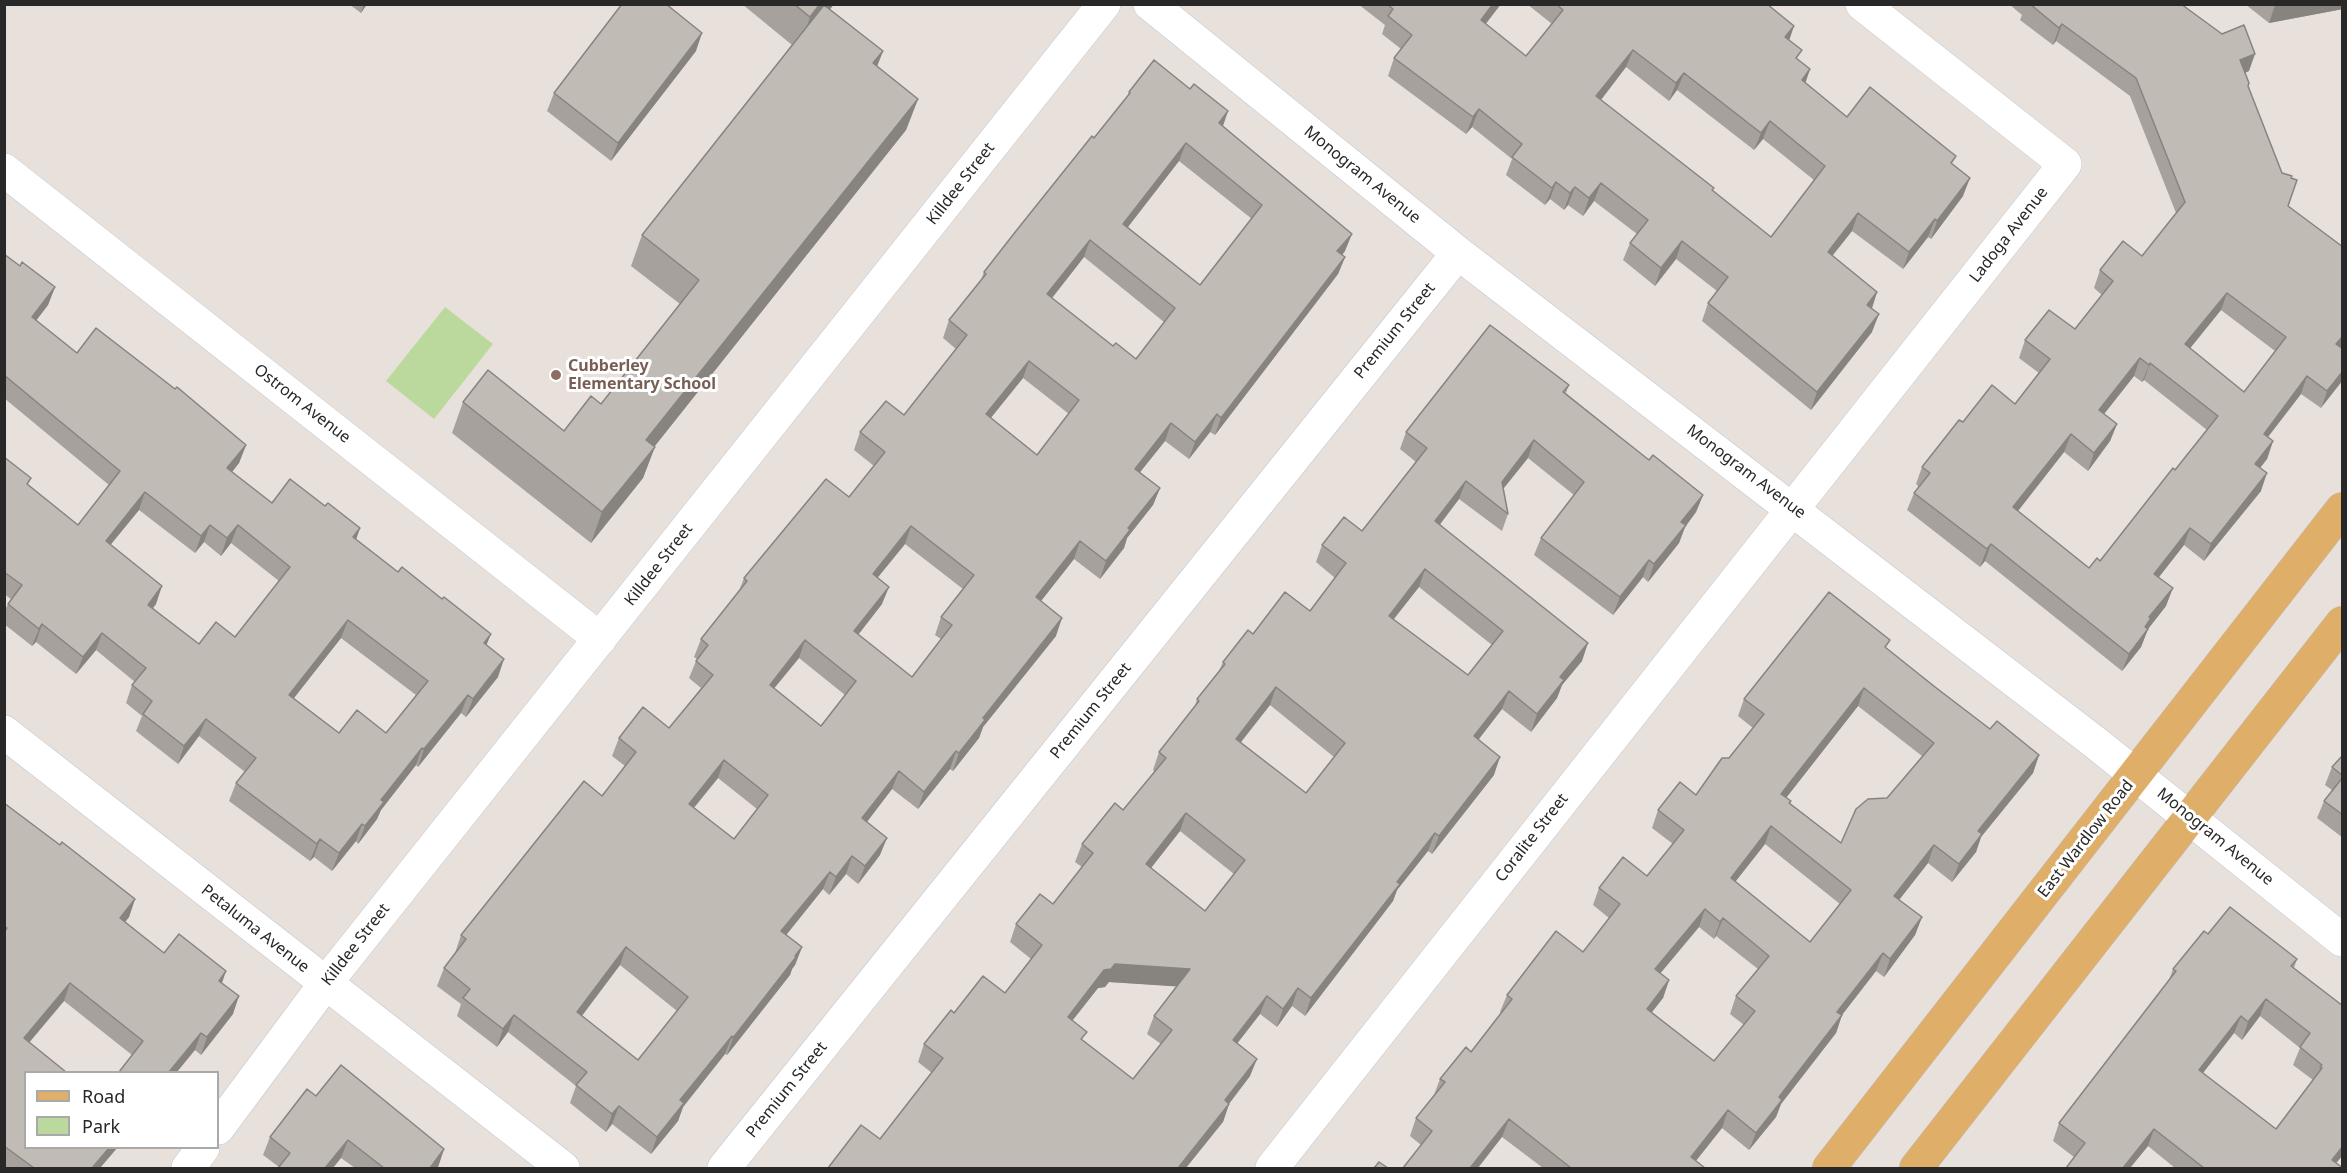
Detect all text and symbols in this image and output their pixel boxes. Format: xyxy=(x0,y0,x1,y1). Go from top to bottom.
street label: Monogram Avenue xyxy=(1300,122,1424,228)
street label: Killdee Street xyxy=(923,139,999,229)
street label: Ladoga Avenue xyxy=(1966,183,2052,287)
street label: Premium Street xyxy=(1350,279,1440,383)
place label: Cubberley Elementary School xyxy=(568,356,716,394)
street label: Ostrom Avenue xyxy=(250,360,354,448)
marker: Cubberley Elementary School xyxy=(549,368,563,382)
street label: Monogram Avenue xyxy=(1683,421,1809,523)
street label: Killdee Street xyxy=(621,520,697,610)
street label: Premium Street xyxy=(1046,659,1136,763)
street label: East Wardlow Road xyxy=(2034,776,2138,902)
street label: Monogram Avenue xyxy=(2153,784,2277,890)
street label: Coralite Street xyxy=(1492,790,1572,886)
street label: Petaluma Avenue xyxy=(197,881,313,977)
street label: Killdee Street xyxy=(318,900,394,990)
street label: Premium Street xyxy=(742,1038,832,1142)
legend xyxy=(24,1071,219,1149)
text: Road xyxy=(82,1084,125,1108)
text: Park xyxy=(82,1114,120,1138)

